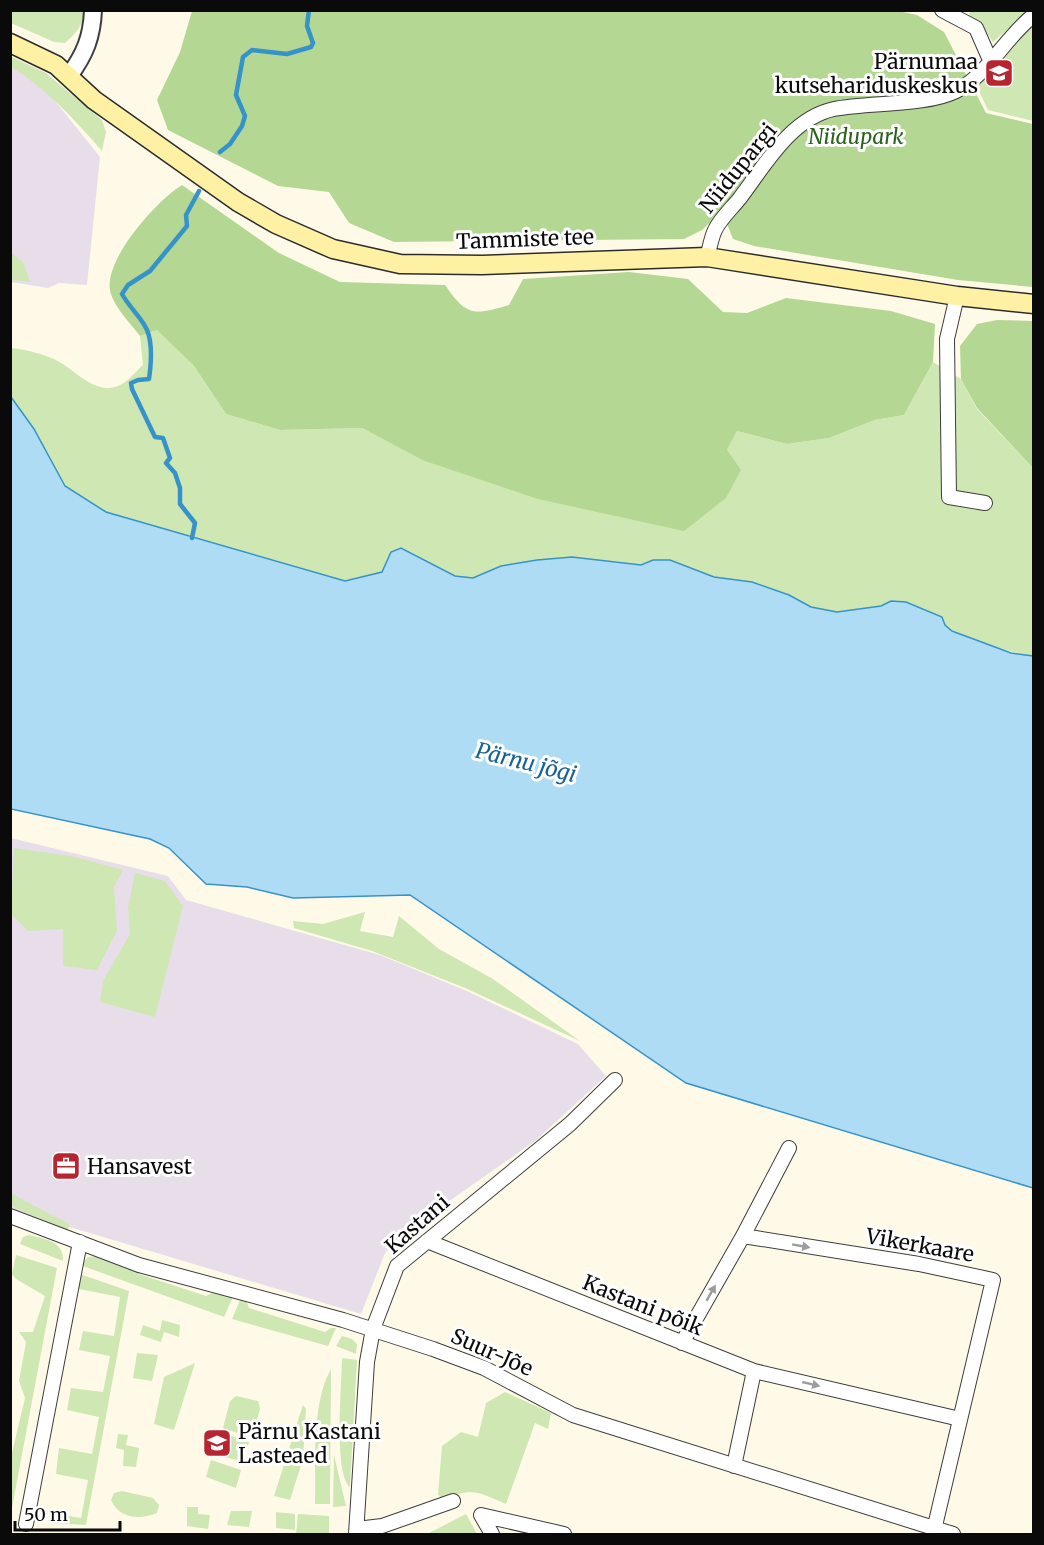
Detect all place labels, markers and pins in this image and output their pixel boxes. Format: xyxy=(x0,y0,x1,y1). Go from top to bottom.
place label: Pärnumaa kutsehariduskeskus xyxy=(775,48,978,99)
school or university icon: Pärnumaa kutsehariduskeskus xyxy=(983,57,1015,89)
office icon: Hansavest xyxy=(50,1150,82,1182)
place label: Hansavest xyxy=(87,1153,192,1180)
place label: Pärnu Kastani Lasteaed xyxy=(238,1418,381,1469)
school or university icon: Pärnu Kastani Lasteaed xyxy=(201,1427,233,1459)

